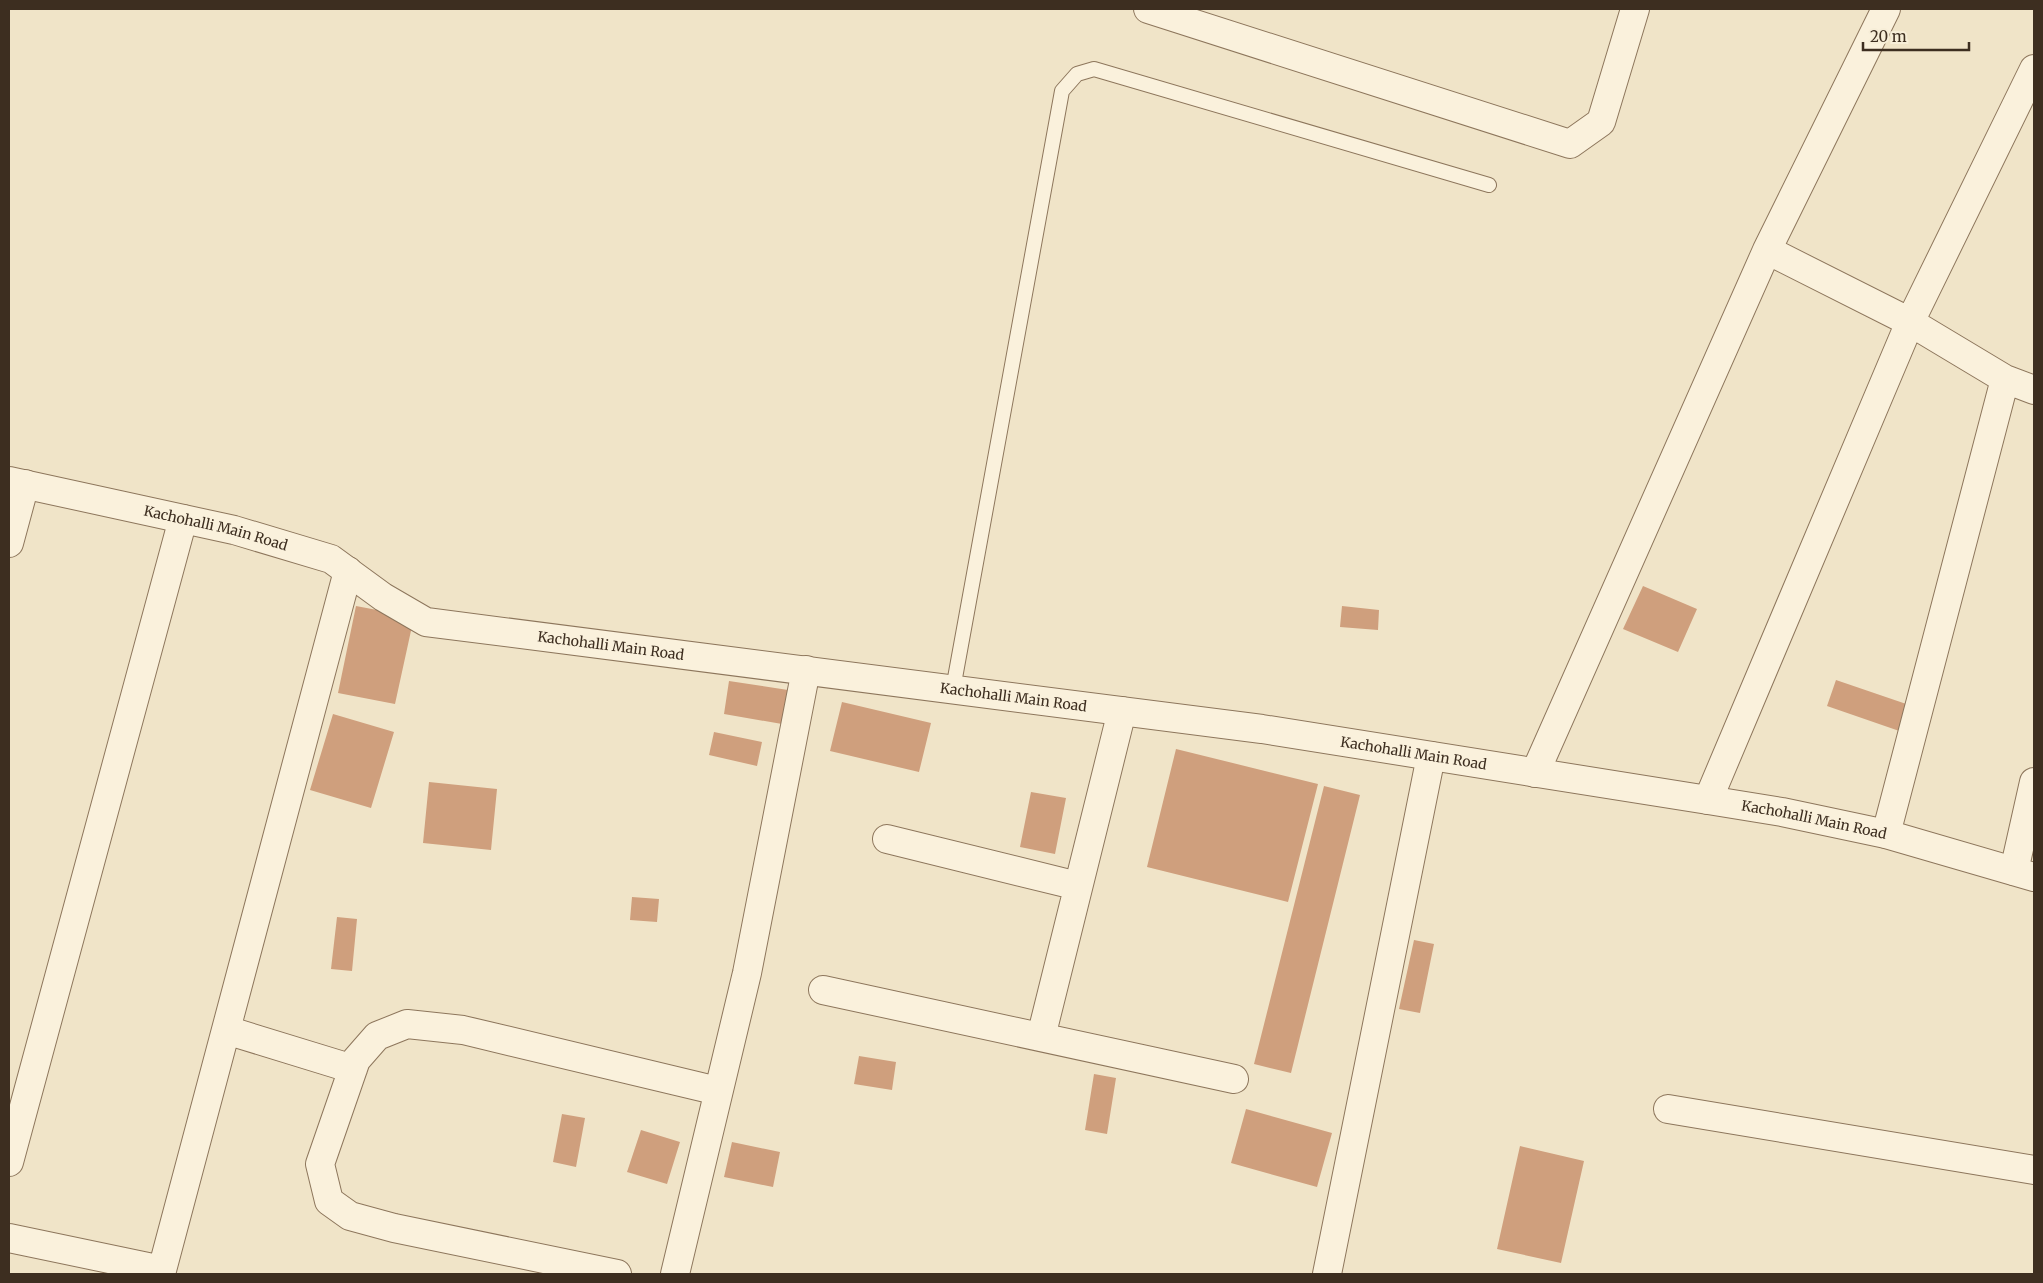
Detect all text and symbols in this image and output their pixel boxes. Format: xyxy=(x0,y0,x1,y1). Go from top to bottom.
scale bar xyxy=(1863,20,1969,52)
text: 20 m xyxy=(1870,27,1907,46)
street label: Kachohalli Main Road xyxy=(142,502,290,555)
street label: Kachohalli Main Road xyxy=(536,627,686,664)
street label: Kachohalli Main Road xyxy=(939,679,1089,716)
street label: Kachohalli Main Road xyxy=(1339,733,1489,774)
street label: Kachohalli Main Road xyxy=(1740,797,1889,843)

